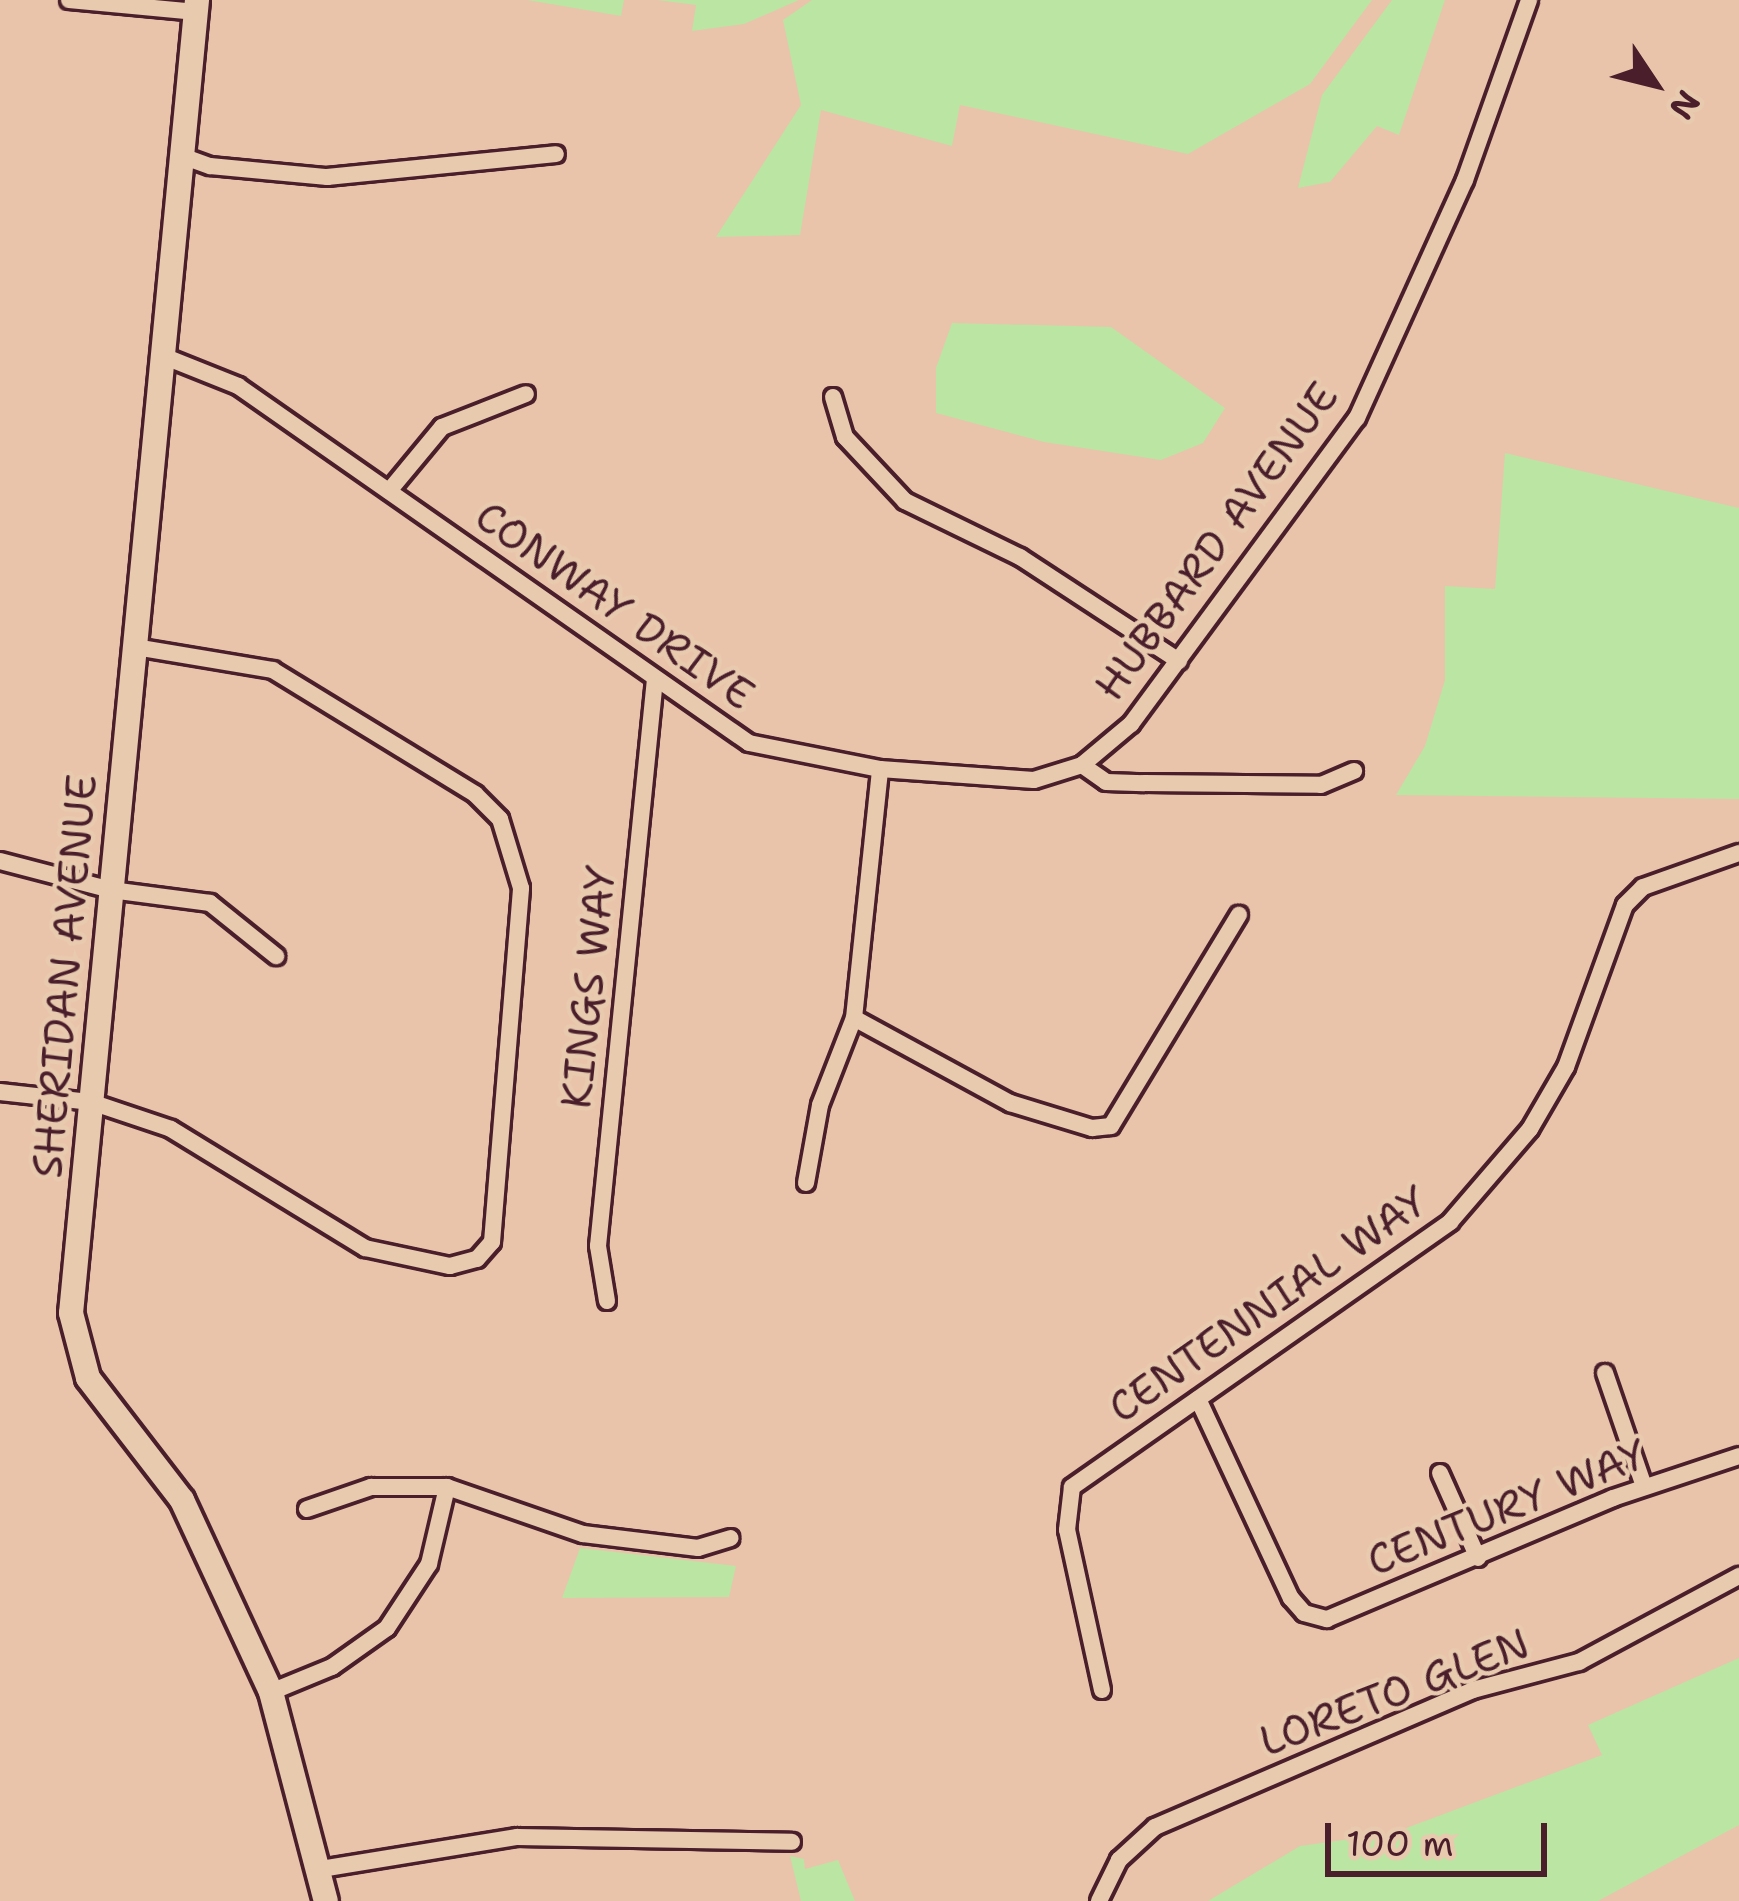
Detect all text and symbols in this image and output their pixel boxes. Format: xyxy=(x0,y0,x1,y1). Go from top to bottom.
north arrow xyxy=(1595,24,1715,144)
text: N xyxy=(1659,81,1711,129)
street label: HUBBARD AVENUE xyxy=(1084,372,1348,710)
street label: CONWAY DRIVE xyxy=(466,490,764,720)
street label: SHERIDAN AVENUE xyxy=(21,772,107,1180)
street label: KINGS WAY xyxy=(550,863,626,1111)
street label: CENTENNIAL WAY xyxy=(1099,1175,1437,1433)
street label: CENTURY WAY xyxy=(1360,1428,1654,1586)
street label: LORETO GLEN xyxy=(1252,1617,1536,1767)
scale bar xyxy=(1331,1799,1553,1873)
text: 100 m xyxy=(1346,1819,1454,1868)

